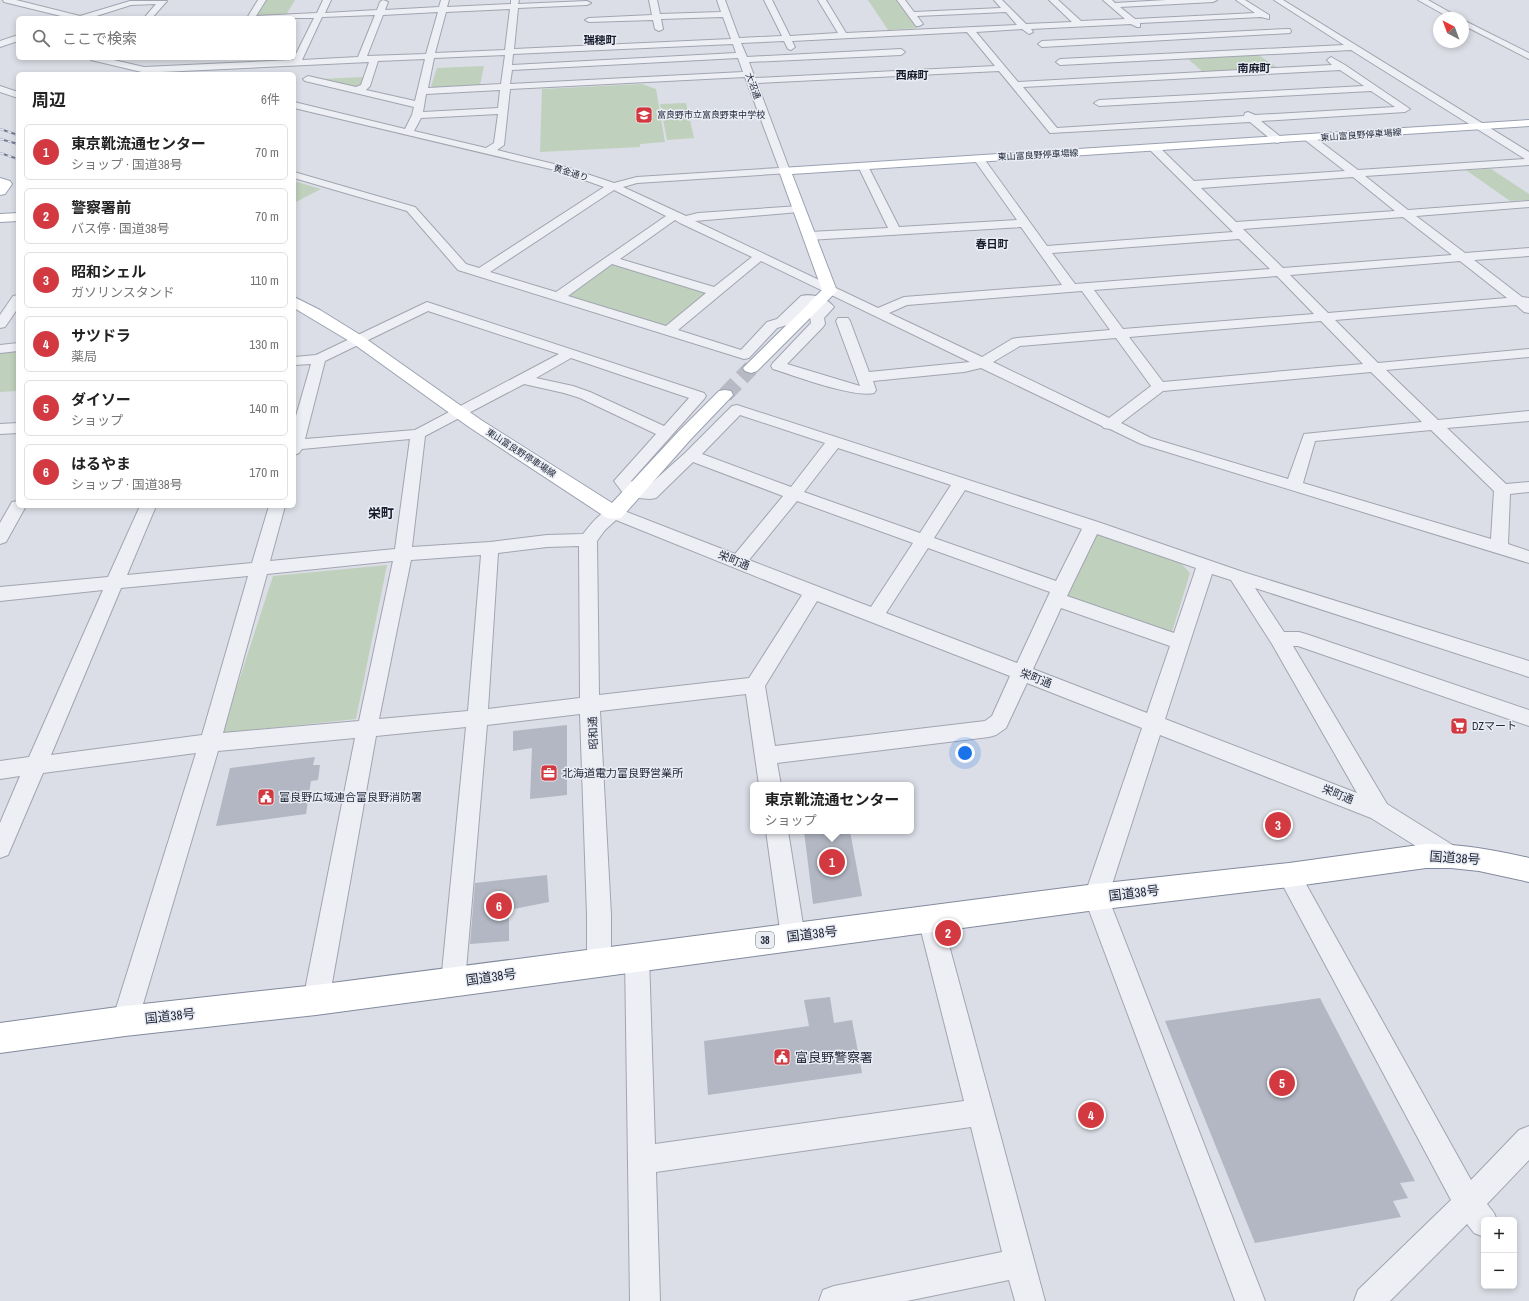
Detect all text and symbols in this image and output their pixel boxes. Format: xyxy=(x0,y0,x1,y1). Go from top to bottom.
north arrow xyxy=(1433,12,1469,48)
search box xyxy=(16,16,296,60)
icon: search xyxy=(30,27,52,49)
text: ここで検索 xyxy=(62,28,137,49)
district label: 瑞穂町 xyxy=(584,33,617,47)
district label: 南麻町 xyxy=(1238,61,1271,75)
district label: 西麻町 xyxy=(896,68,929,82)
street label: 大沼通 xyxy=(743,71,763,101)
text: 周辺 xyxy=(32,88,66,111)
text: 6件 xyxy=(261,91,280,108)
school or university icon: 富良野市立富良野東中学校 xyxy=(634,105,654,125)
place label: 富良野市立富良野東中学校 xyxy=(657,109,765,121)
street label: 東山富良野停車場線 xyxy=(1320,126,1403,144)
text: 東京靴流通センター xyxy=(71,133,206,154)
text: 1 xyxy=(43,144,49,161)
text: 70 m xyxy=(255,144,279,161)
street label: 東山富良野停車場線 xyxy=(997,147,1080,163)
text: ショップ · 国道38号 xyxy=(71,156,183,173)
street label: 黄金通り xyxy=(552,162,590,184)
text: 警察署前 xyxy=(71,197,131,218)
text: 2 xyxy=(43,208,49,225)
text: 70 m xyxy=(255,208,279,225)
text: バス停 · 国道38号 xyxy=(71,220,170,237)
district label: 春日町 xyxy=(976,237,1009,251)
text: 昭和シェル xyxy=(71,261,146,282)
text: 3 xyxy=(43,272,49,289)
text: 110 m xyxy=(250,272,279,289)
text: ガソリンスタンド xyxy=(71,284,175,301)
text: サツドラ xyxy=(71,325,131,346)
text: 4 xyxy=(43,336,49,353)
text: 130 m xyxy=(249,336,279,353)
text: 薬局 xyxy=(71,348,97,365)
text: ダイソー xyxy=(71,389,131,410)
text: 5 xyxy=(43,400,49,417)
text: 140 m xyxy=(249,400,279,417)
text: ショップ xyxy=(71,412,123,429)
street label: 東山富良野停車場線 xyxy=(484,426,559,481)
text: はるやま xyxy=(71,453,131,474)
text: 6 xyxy=(43,464,49,481)
text: 170 m xyxy=(249,464,279,481)
text: ショップ · 国道38号 xyxy=(71,476,183,493)
district label: 栄町 xyxy=(368,505,394,522)
street label: 栄町通 xyxy=(716,547,752,573)
street label: 栄町通 xyxy=(1018,666,1054,690)
street label: 昭和通 xyxy=(585,716,601,750)
supermarket icon: DZマート xyxy=(1449,716,1469,736)
place label: DZマート xyxy=(1472,719,1517,733)
your location xyxy=(955,743,975,763)
office icon: 北海道電力富良野営業所 xyxy=(539,763,559,783)
place label: 北海道電力富良野営業所 xyxy=(562,766,684,780)
street label: 栄町通 xyxy=(1320,781,1356,807)
popup xyxy=(750,782,914,834)
public building icon: 富良野広域連合富良野消防署 xyxy=(256,787,276,807)
text: 東京靴流通センター xyxy=(764,789,900,810)
place label: 富良野広域連合富良野消防署 xyxy=(279,790,422,804)
pin: 3 xyxy=(1265,810,1291,840)
text: ショップ xyxy=(764,812,817,829)
pin: 1 xyxy=(819,847,845,877)
street label: 国道38号 xyxy=(1429,848,1481,868)
street label: 国道38号 xyxy=(1108,881,1160,905)
pin: 6 xyxy=(486,891,512,921)
pin: 2 xyxy=(935,918,961,948)
street label: 国道38号 xyxy=(786,922,838,946)
road number: 38 xyxy=(756,932,774,948)
street label: 国道38号 xyxy=(465,965,517,989)
street label: 国道38号 xyxy=(144,1005,196,1027)
public building icon: 富良野警察署 xyxy=(772,1047,792,1067)
place label: 富良野警察署 xyxy=(795,1049,873,1066)
pin: 5 xyxy=(1269,1068,1295,1098)
pin: 4 xyxy=(1078,1100,1104,1130)
map controls xyxy=(1481,1217,1517,1289)
button: + xyxy=(1481,1217,1517,1253)
button: − xyxy=(1481,1253,1517,1289)

